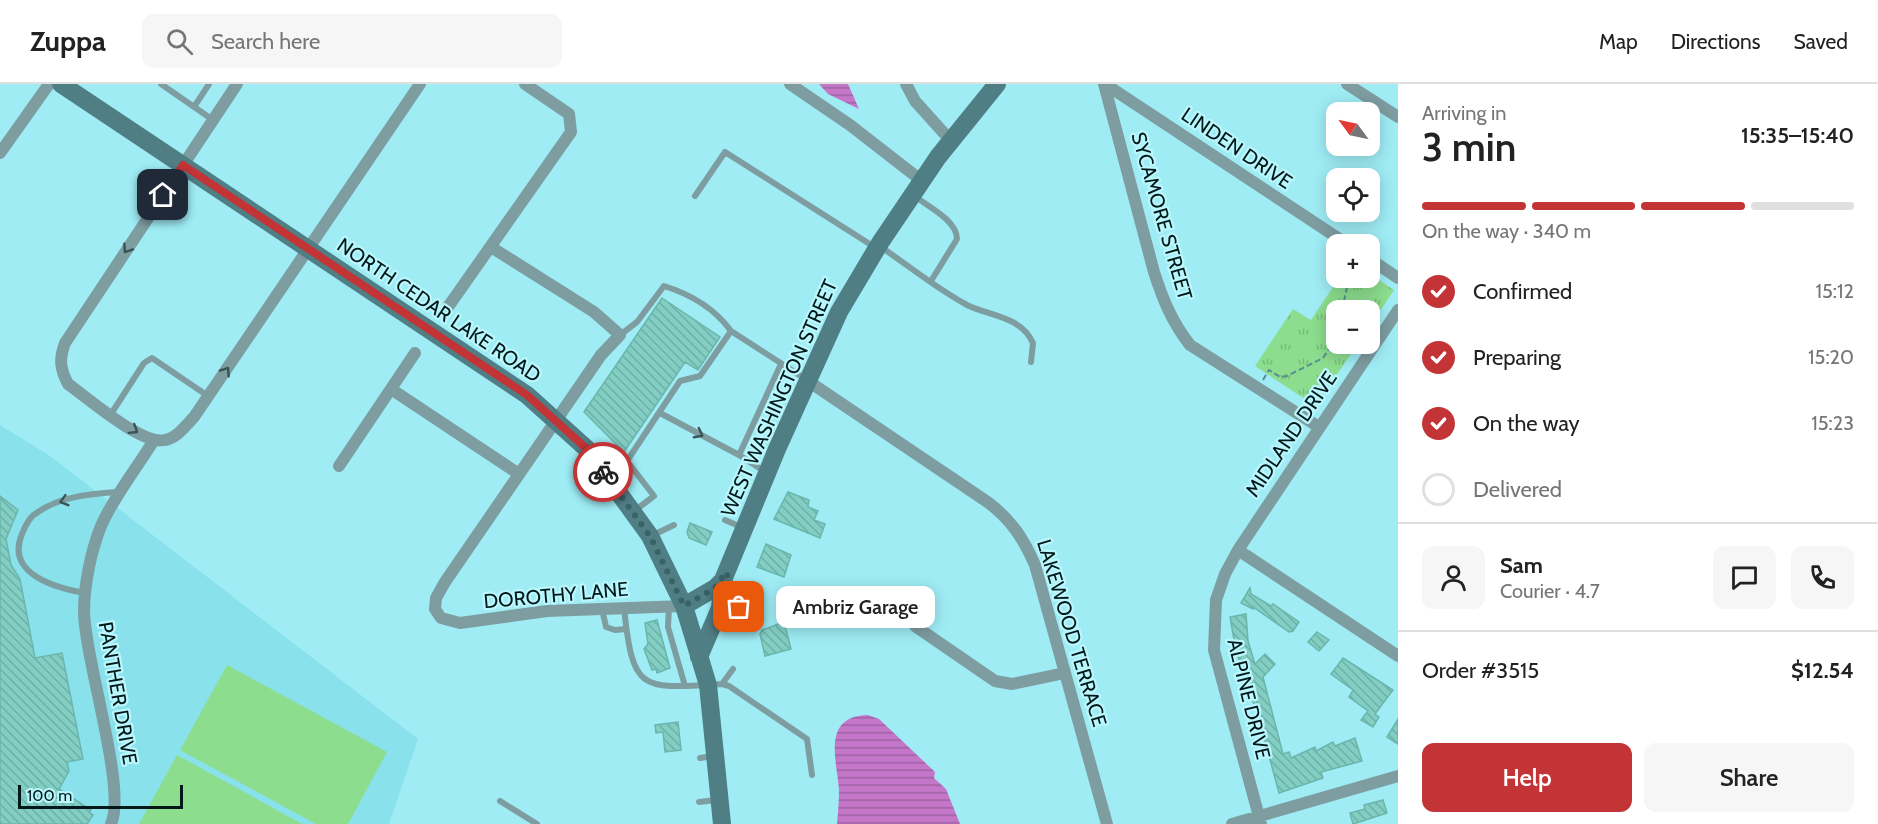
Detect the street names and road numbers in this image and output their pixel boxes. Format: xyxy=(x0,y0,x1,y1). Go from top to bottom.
street label: LINDEN DRIVE xyxy=(1177,102,1297,194)
street label: SYCAMORE STREET xyxy=(1127,129,1198,303)
street label: NORTH CEDAR LAKE ROAD xyxy=(333,233,545,387)
street label: WEST WASHINGTON STREET xyxy=(716,275,842,520)
street label: MIDLAND DRIVE xyxy=(1240,367,1342,501)
street label: LAKEWOOD TERRACE xyxy=(1032,536,1112,730)
street label: DOROTHY LANE xyxy=(483,577,629,613)
street label: PANTHER DRIVE xyxy=(94,620,142,766)
street label: ALPINE DRIVE xyxy=(1222,636,1276,762)

